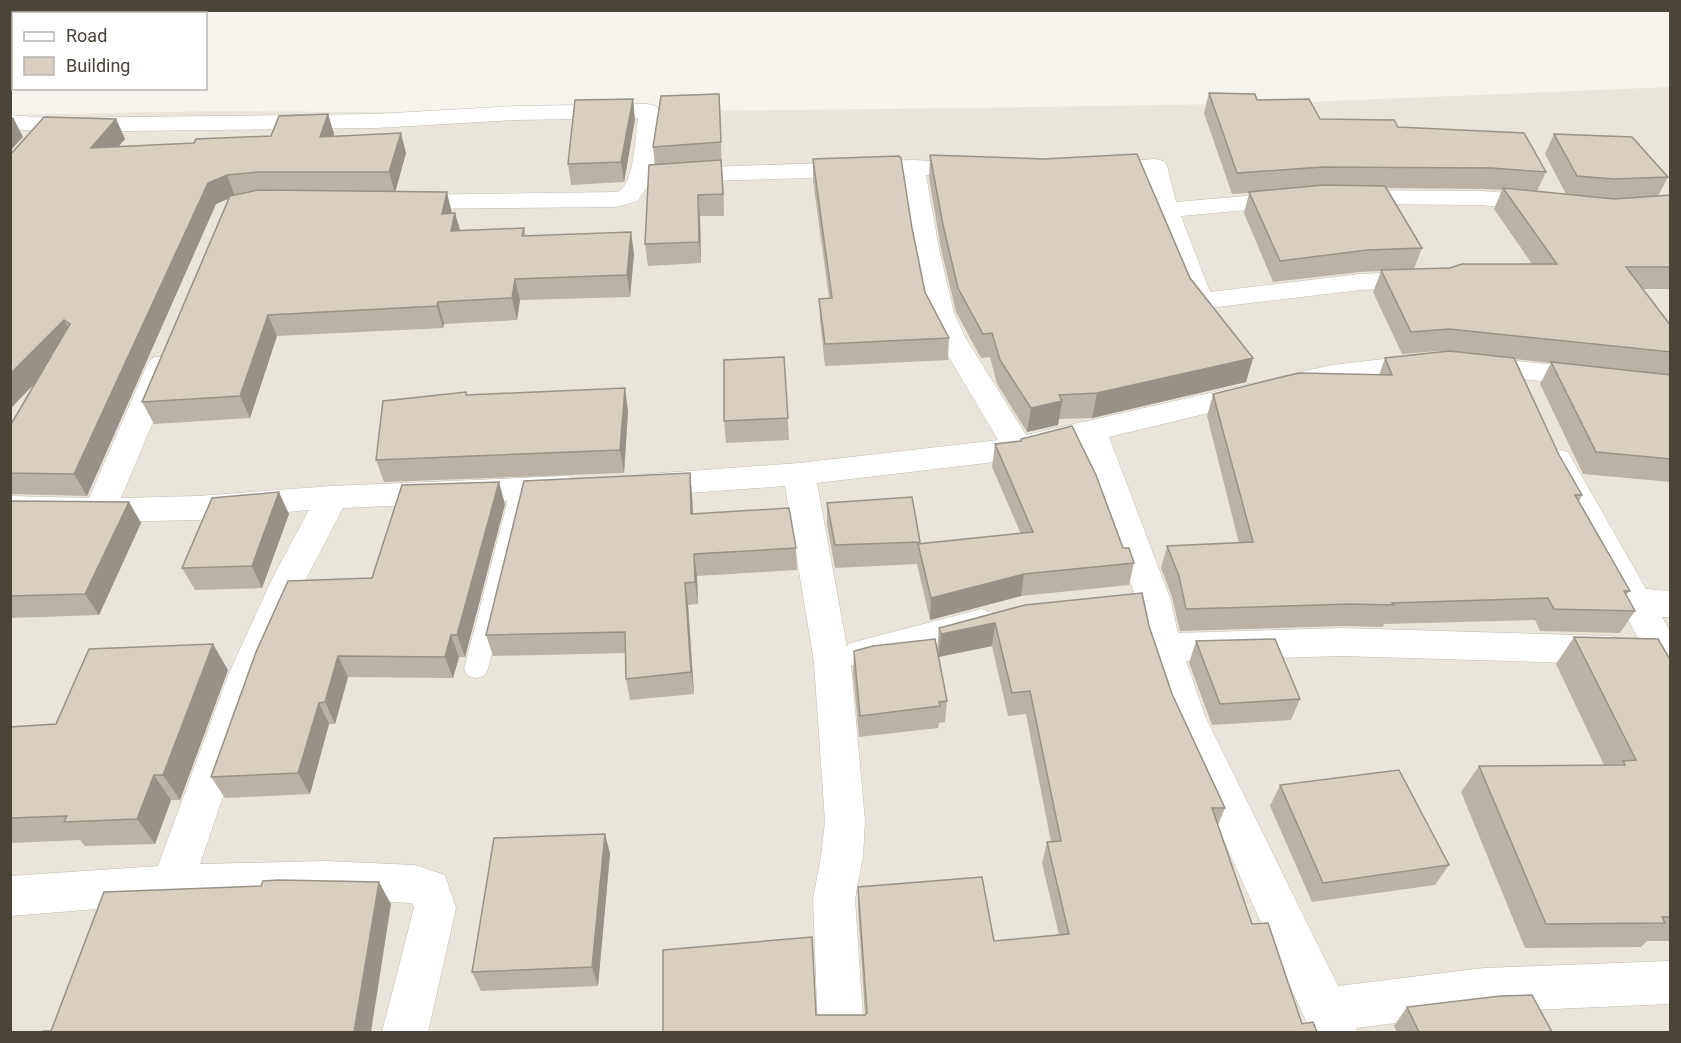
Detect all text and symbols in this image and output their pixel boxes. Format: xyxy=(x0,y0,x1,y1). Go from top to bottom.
legend xyxy=(12,12,207,90)
text: Road xyxy=(66,25,107,46)
text: Building xyxy=(66,55,130,76)

